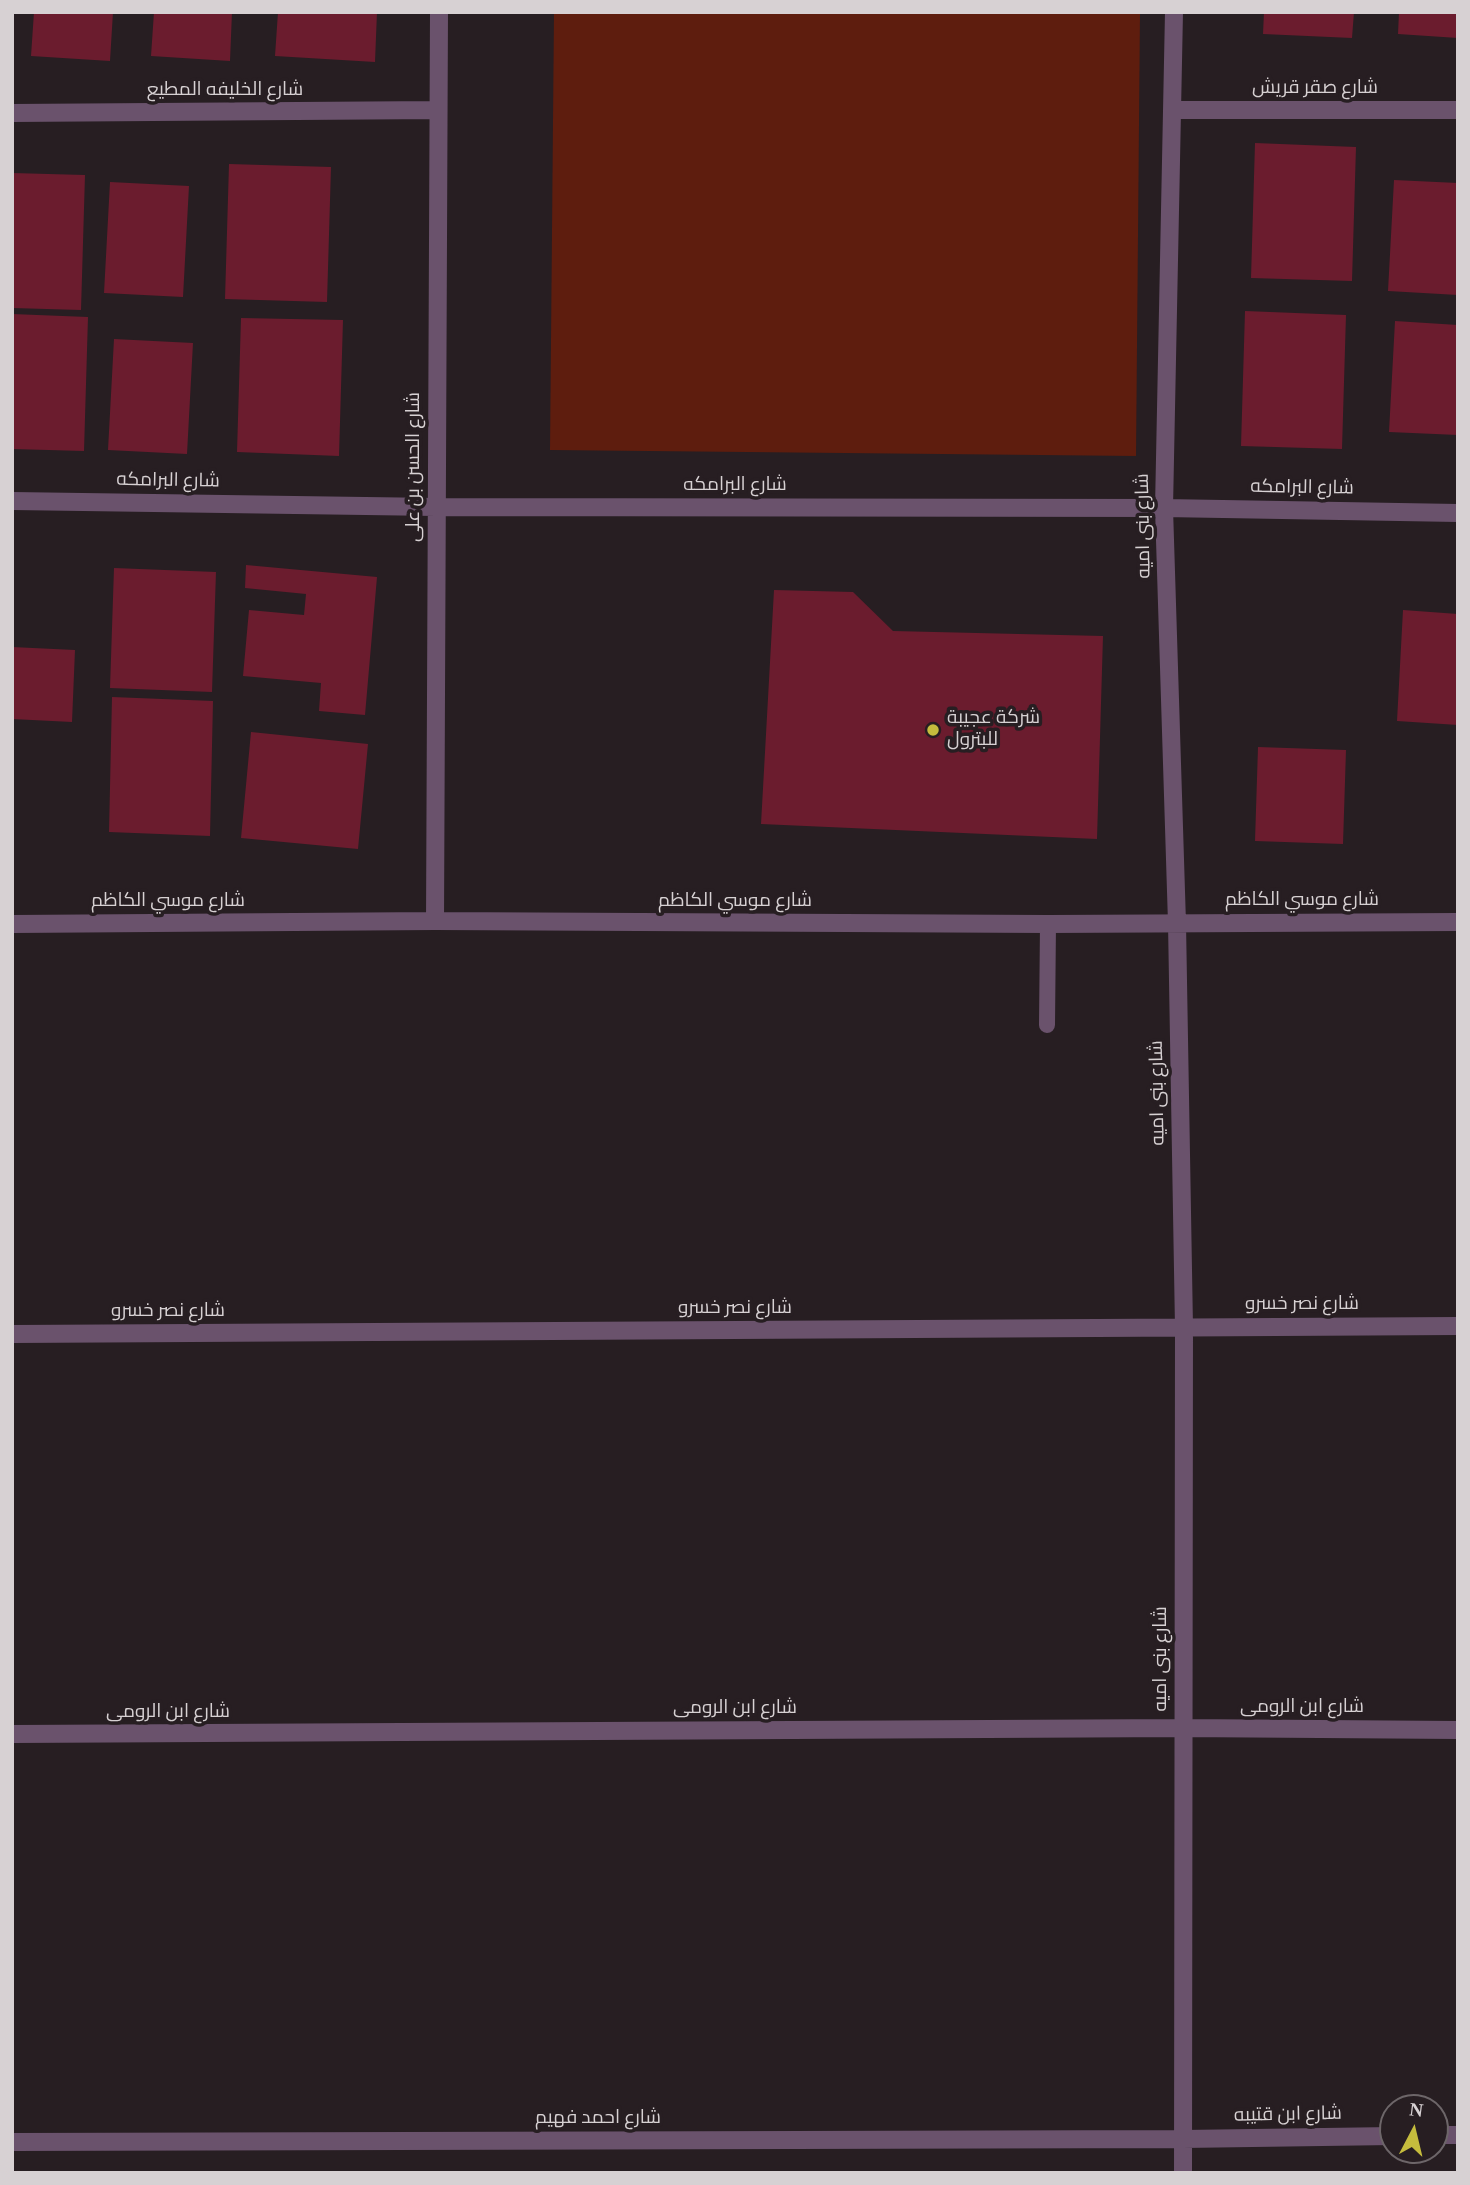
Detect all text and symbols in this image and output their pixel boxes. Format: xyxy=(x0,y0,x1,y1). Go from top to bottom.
street label: شارع صقر قريش xyxy=(1252,78,1378,100)
street label: شارع الخليفه المطيع xyxy=(147,80,303,102)
street label: شارع الحسن بن على xyxy=(404,392,426,542)
street label: شارع البرامكه xyxy=(116,470,220,494)
street label: شارع بنى اميه xyxy=(1133,473,1157,579)
street label: شارع البرامكه xyxy=(683,475,787,497)
street label: شارع البرامكه xyxy=(1250,477,1354,501)
place label: شركة عجيبة للبترول xyxy=(947,708,1040,752)
marker: شركة عجيبة للبترول xyxy=(925,722,941,738)
street label: شارع موسي الكاظم xyxy=(1225,890,1379,912)
street label: شارع موسي الكاظم xyxy=(91,891,245,913)
street label: شارع موسي الكاظم xyxy=(658,891,812,913)
street label: شارع بنى اميه xyxy=(1147,1040,1171,1146)
street label: شارع نصر خسرو xyxy=(1245,1294,1359,1316)
street label: شارع نصر خسرو xyxy=(678,1298,792,1320)
street label: شارع نصر خسرو xyxy=(111,1301,225,1323)
street label: شارع بنى اميه xyxy=(1151,1606,1173,1712)
street label: شارع ابن الرومى xyxy=(1240,1697,1364,1719)
street label: شارع ابن الرومى xyxy=(673,1698,797,1720)
street label: شارع ابن الرومى xyxy=(106,1702,230,1724)
north arrow xyxy=(1379,2094,1449,2164)
text: N xyxy=(1408,2098,1424,2121)
street label: شارع ابن قتيبه xyxy=(1234,2104,1342,2128)
street label: شارع احمد فهيم xyxy=(535,2108,661,2130)

